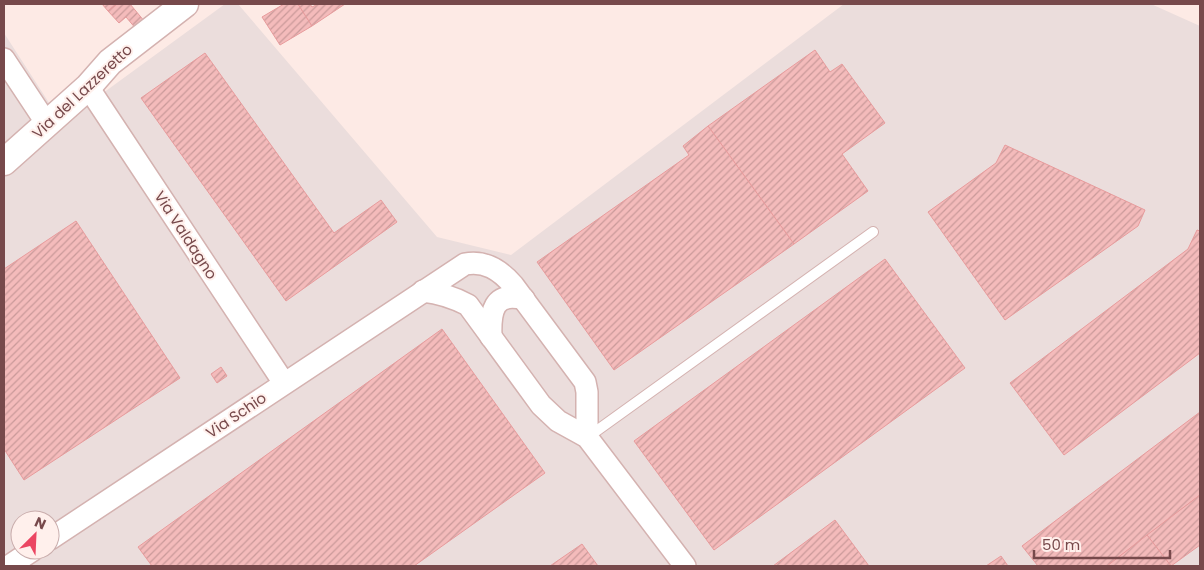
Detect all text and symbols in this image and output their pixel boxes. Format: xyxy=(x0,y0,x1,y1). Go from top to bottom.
street label: Via del Lazzeretto xyxy=(27,39,137,143)
street label: Via Valdagno xyxy=(150,187,222,283)
street label: Via Schio xyxy=(202,387,270,443)
north arrow xyxy=(10,510,60,560)
text: N xyxy=(31,512,49,534)
scale bar xyxy=(1034,528,1170,560)
text: 50 m xyxy=(1042,534,1080,555)

